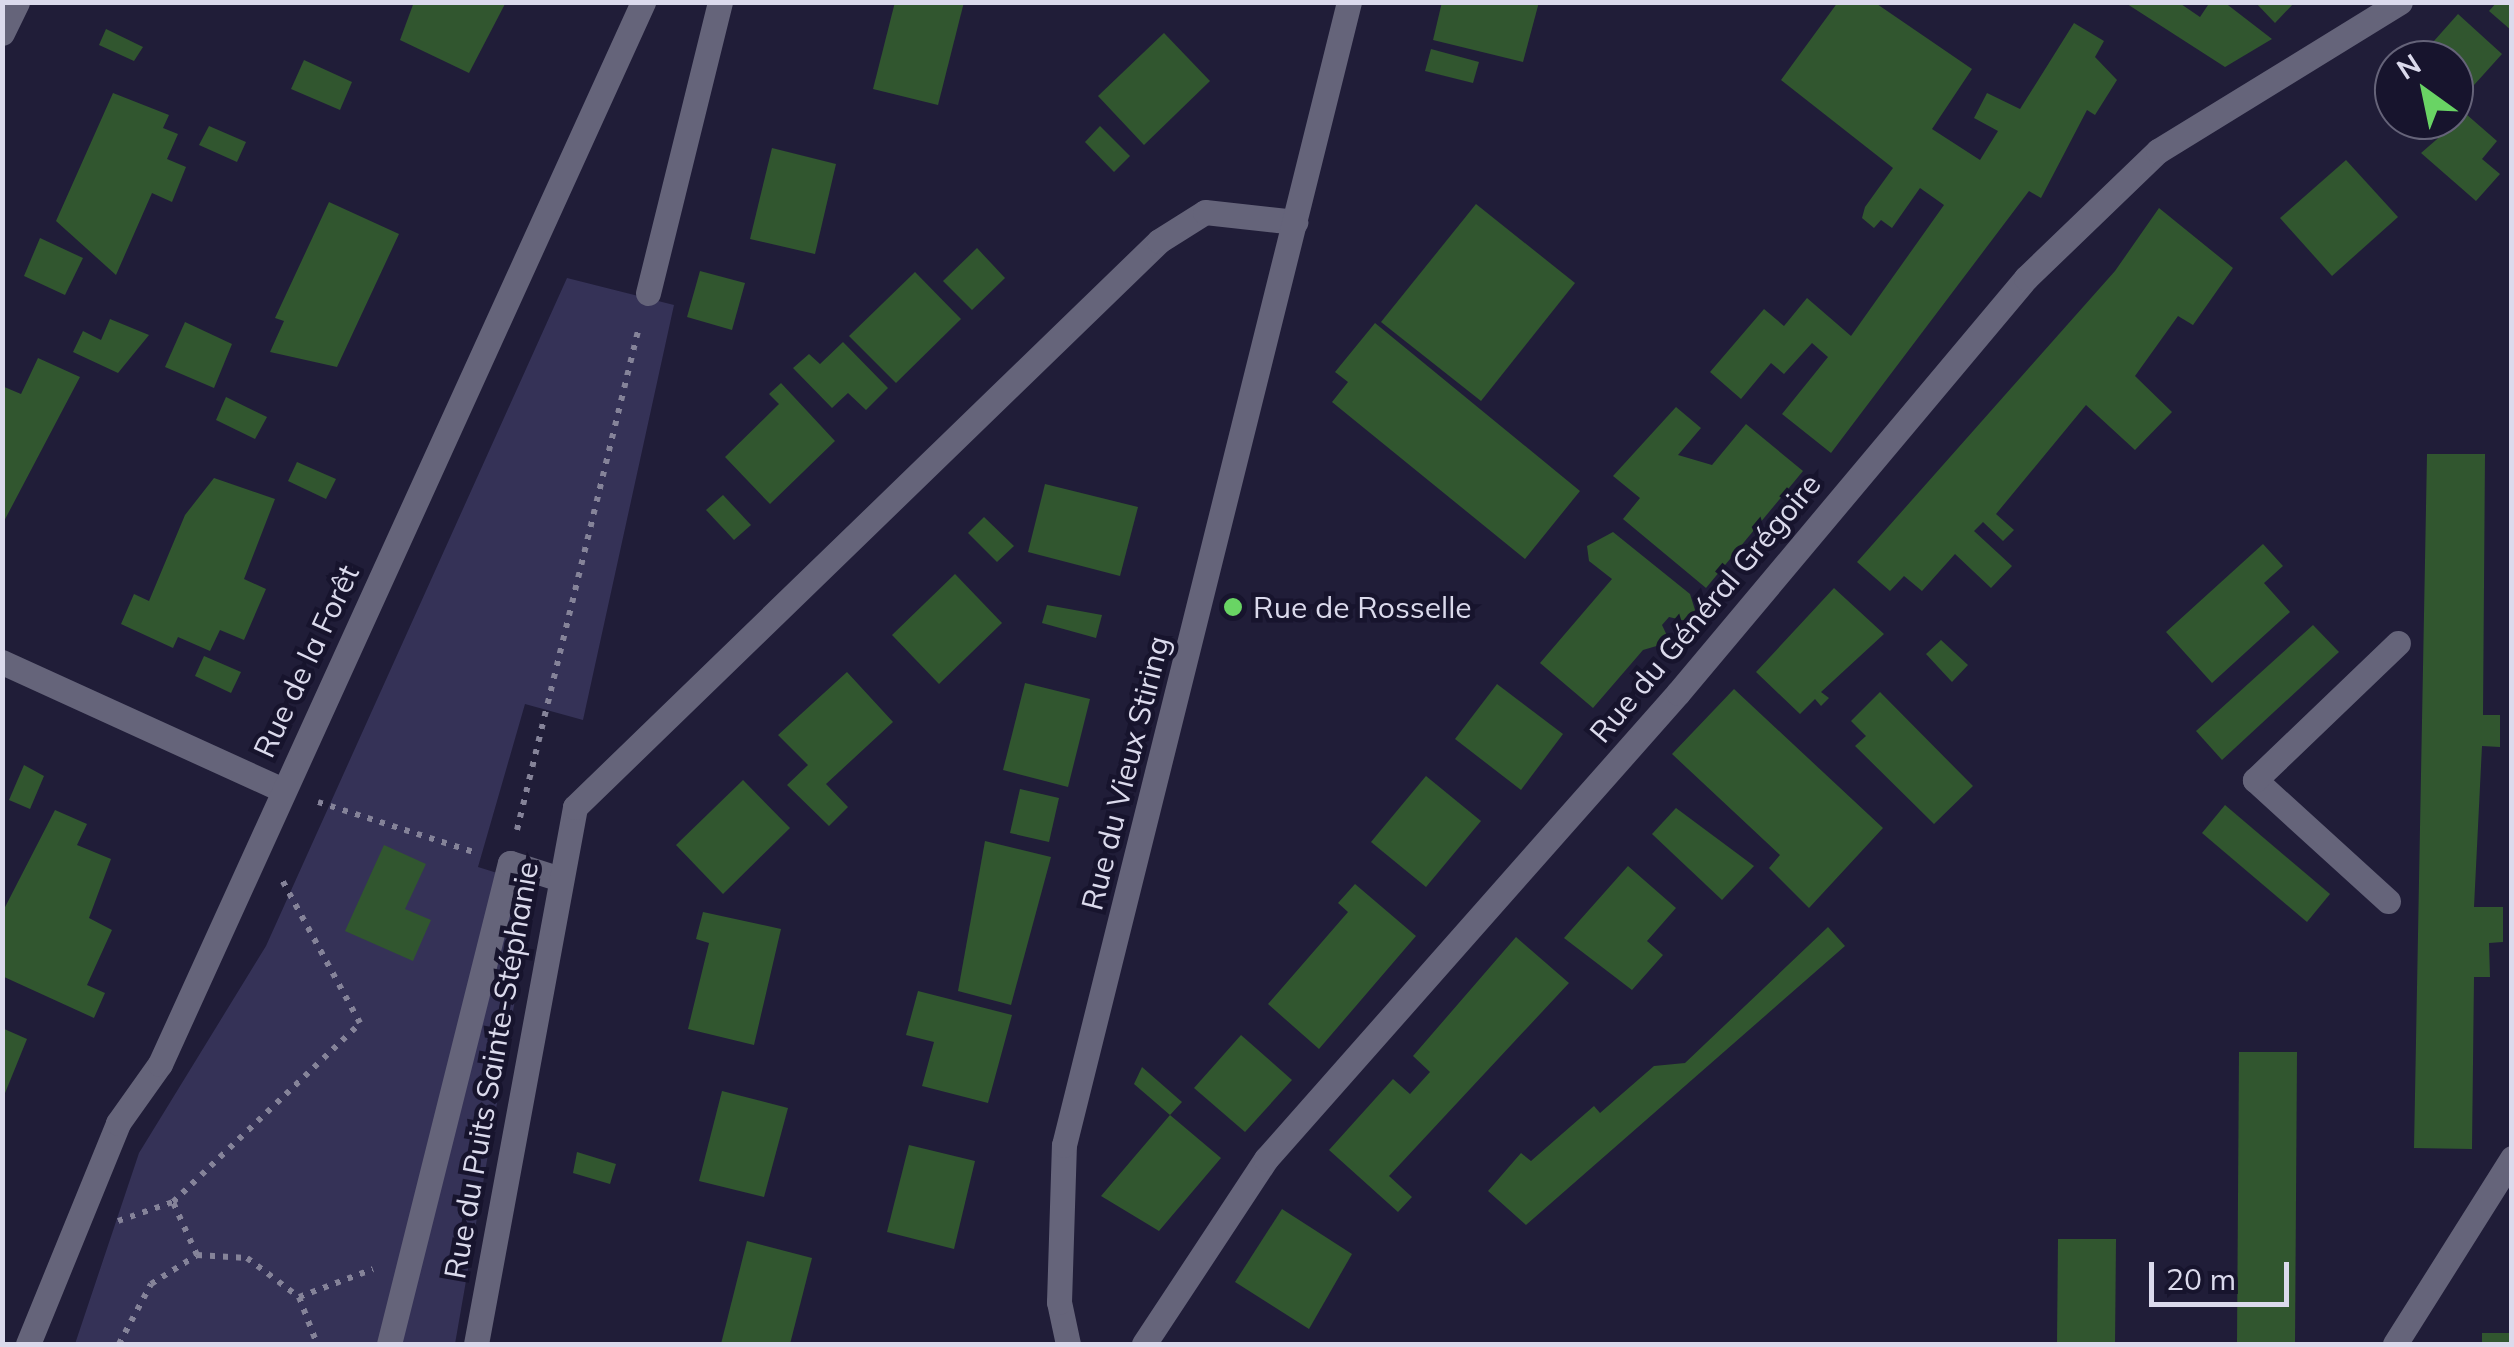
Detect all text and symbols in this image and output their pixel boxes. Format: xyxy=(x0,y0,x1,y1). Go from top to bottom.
north arrow xyxy=(2374,40,2474,140)
text: N xyxy=(2390,46,2427,87)
street label: Rue du Général Grégoire xyxy=(1582,466,1828,750)
street label: Rue de la Forêt xyxy=(246,559,366,763)
place label: Rue de Rosselle xyxy=(1253,589,1472,625)
marker: Rue de Rosselle xyxy=(1222,596,1244,618)
street label: Rue du Vieux Stiring xyxy=(1074,632,1176,914)
street label: Rue du Puits Sainte-Stéphanie xyxy=(437,859,545,1281)
scale bar xyxy=(2154,1242,2294,1304)
text: 20 m xyxy=(2166,1260,2236,1298)

